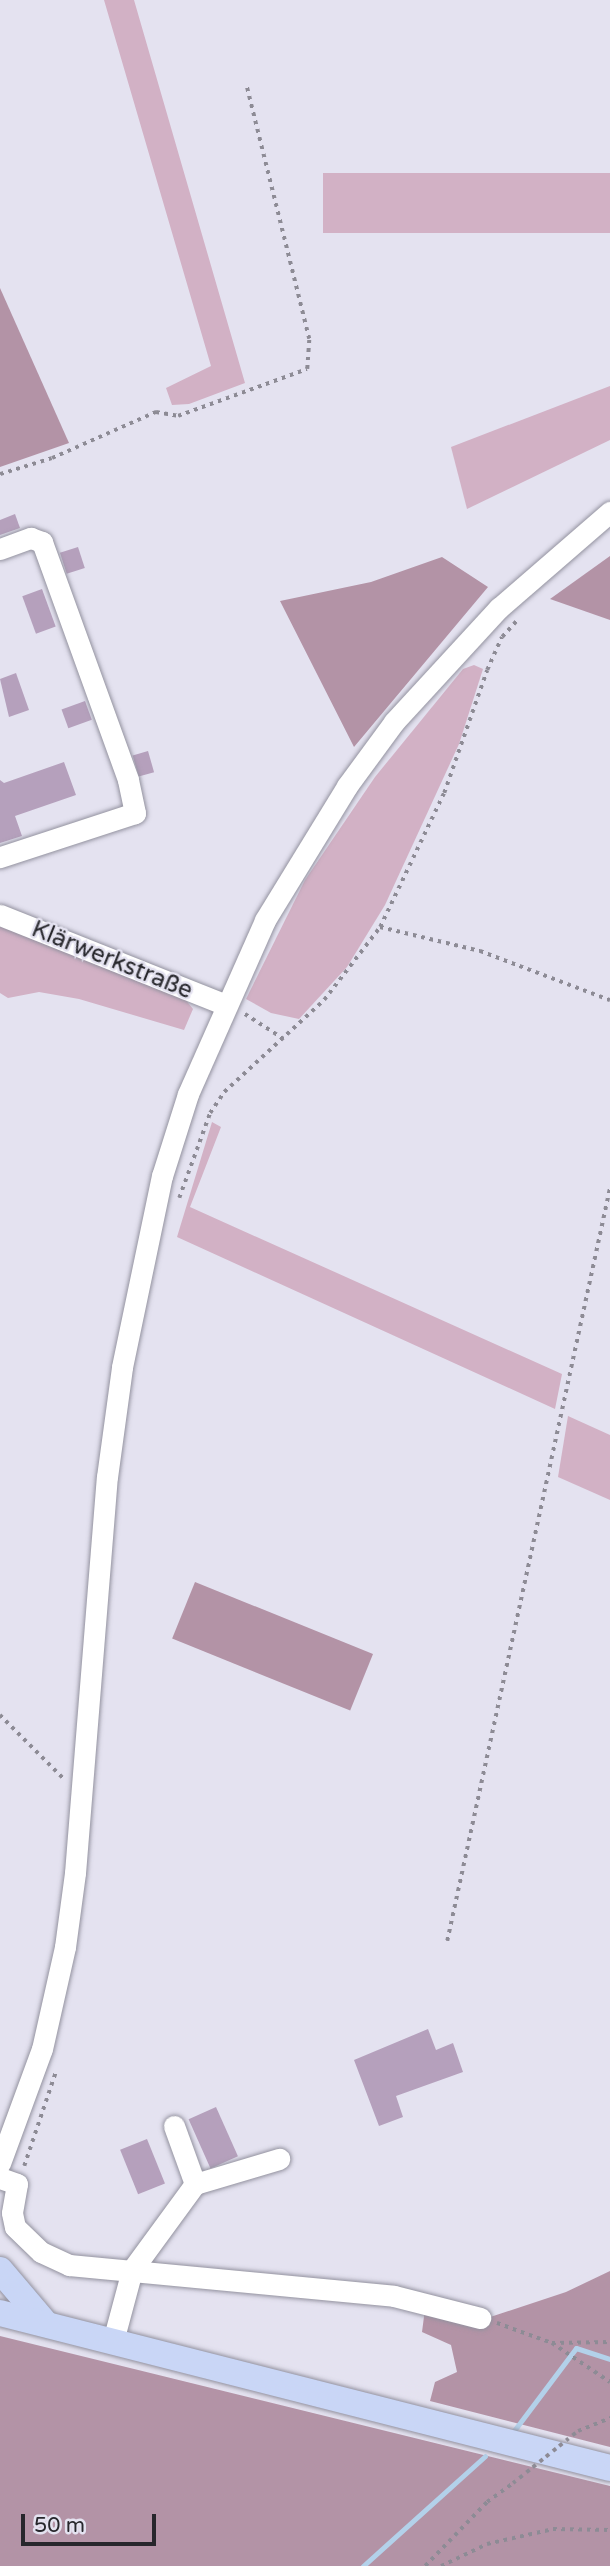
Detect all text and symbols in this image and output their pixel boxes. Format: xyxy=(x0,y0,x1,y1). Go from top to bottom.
street label: Klärwerkstraße xyxy=(27,915,197,1005)
scale bar xyxy=(24,2500,159,2544)
text: 50 m xyxy=(34,2513,85,2538)

